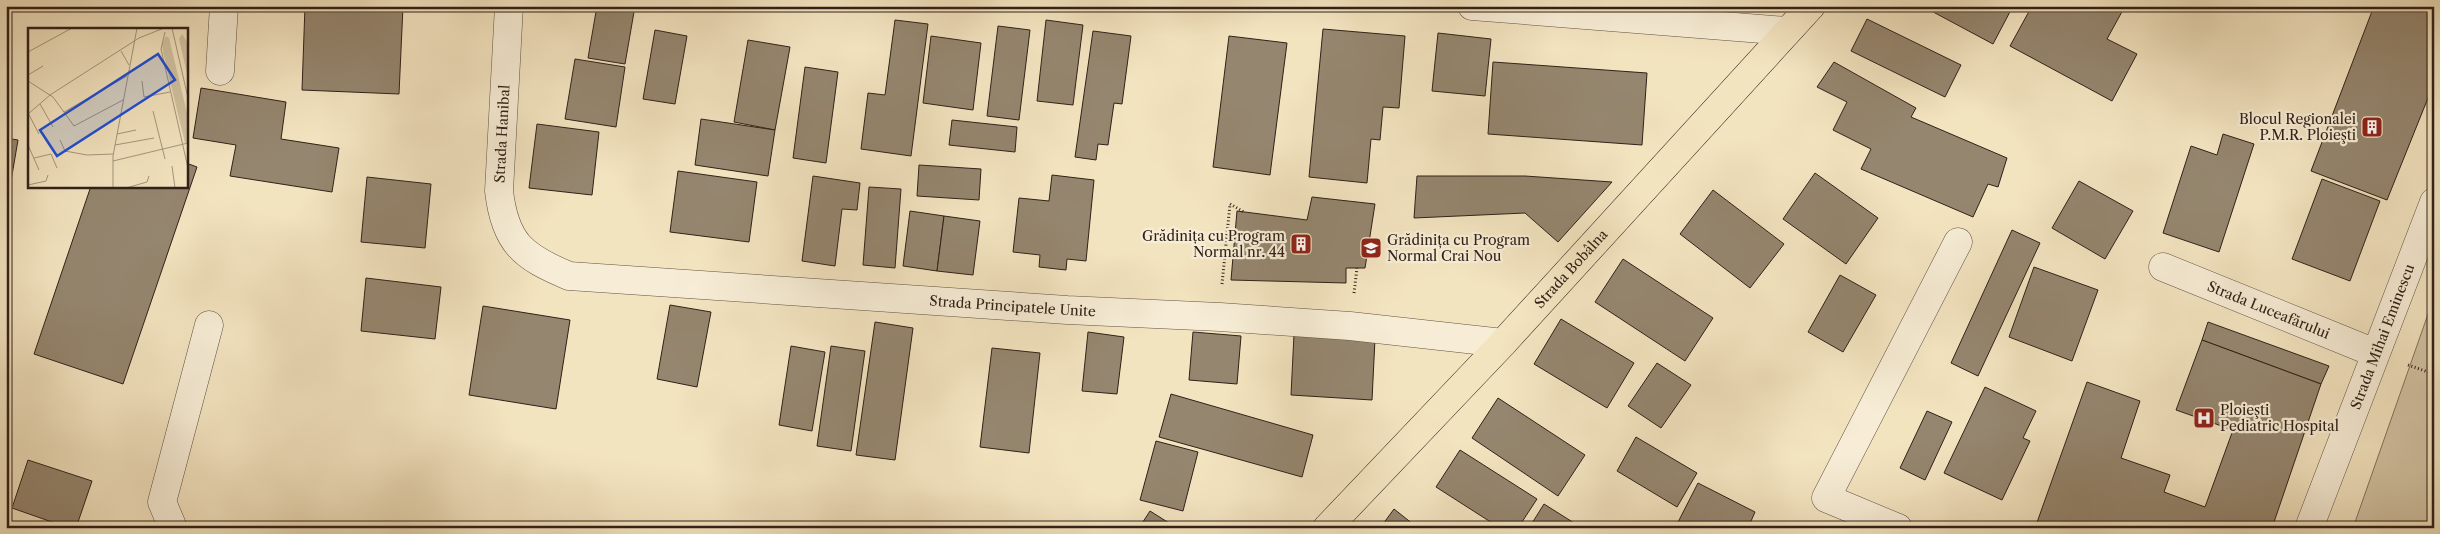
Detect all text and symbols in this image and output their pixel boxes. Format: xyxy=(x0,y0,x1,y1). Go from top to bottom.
inset map xyxy=(28,28,188,188)
street label: Strada Hanibal xyxy=(490,84,514,184)
place label: Blocul Regionalei P.M.R. Ploieşti xyxy=(2239,110,2356,144)
building icon: Blocul Regionalei P.M.R. Ploieşti xyxy=(2360,115,2384,139)
street label: Strada Bobâlna xyxy=(1530,225,1612,312)
place label: Grădinița cu Program Normal nr. 44 xyxy=(1142,227,1285,261)
place label: Grădinița cu Program Normal Crai Nou xyxy=(1387,231,1530,265)
building icon: Grădinița cu Program Normal nr. 44 xyxy=(1289,232,1313,256)
school or university icon: Grădinița cu Program Normal Crai Nou xyxy=(1359,236,1383,260)
street label: Strada Mihai Eminescu xyxy=(2346,261,2419,412)
street label: Strada Luceafărului xyxy=(2205,277,2332,343)
street label: Strada Principatele Unite xyxy=(929,292,1096,320)
place label: Ploieşti Pediatric Hospital xyxy=(2220,401,2339,435)
hospital icon: Ploieşti Pediatric Hospital xyxy=(2192,406,2216,430)

